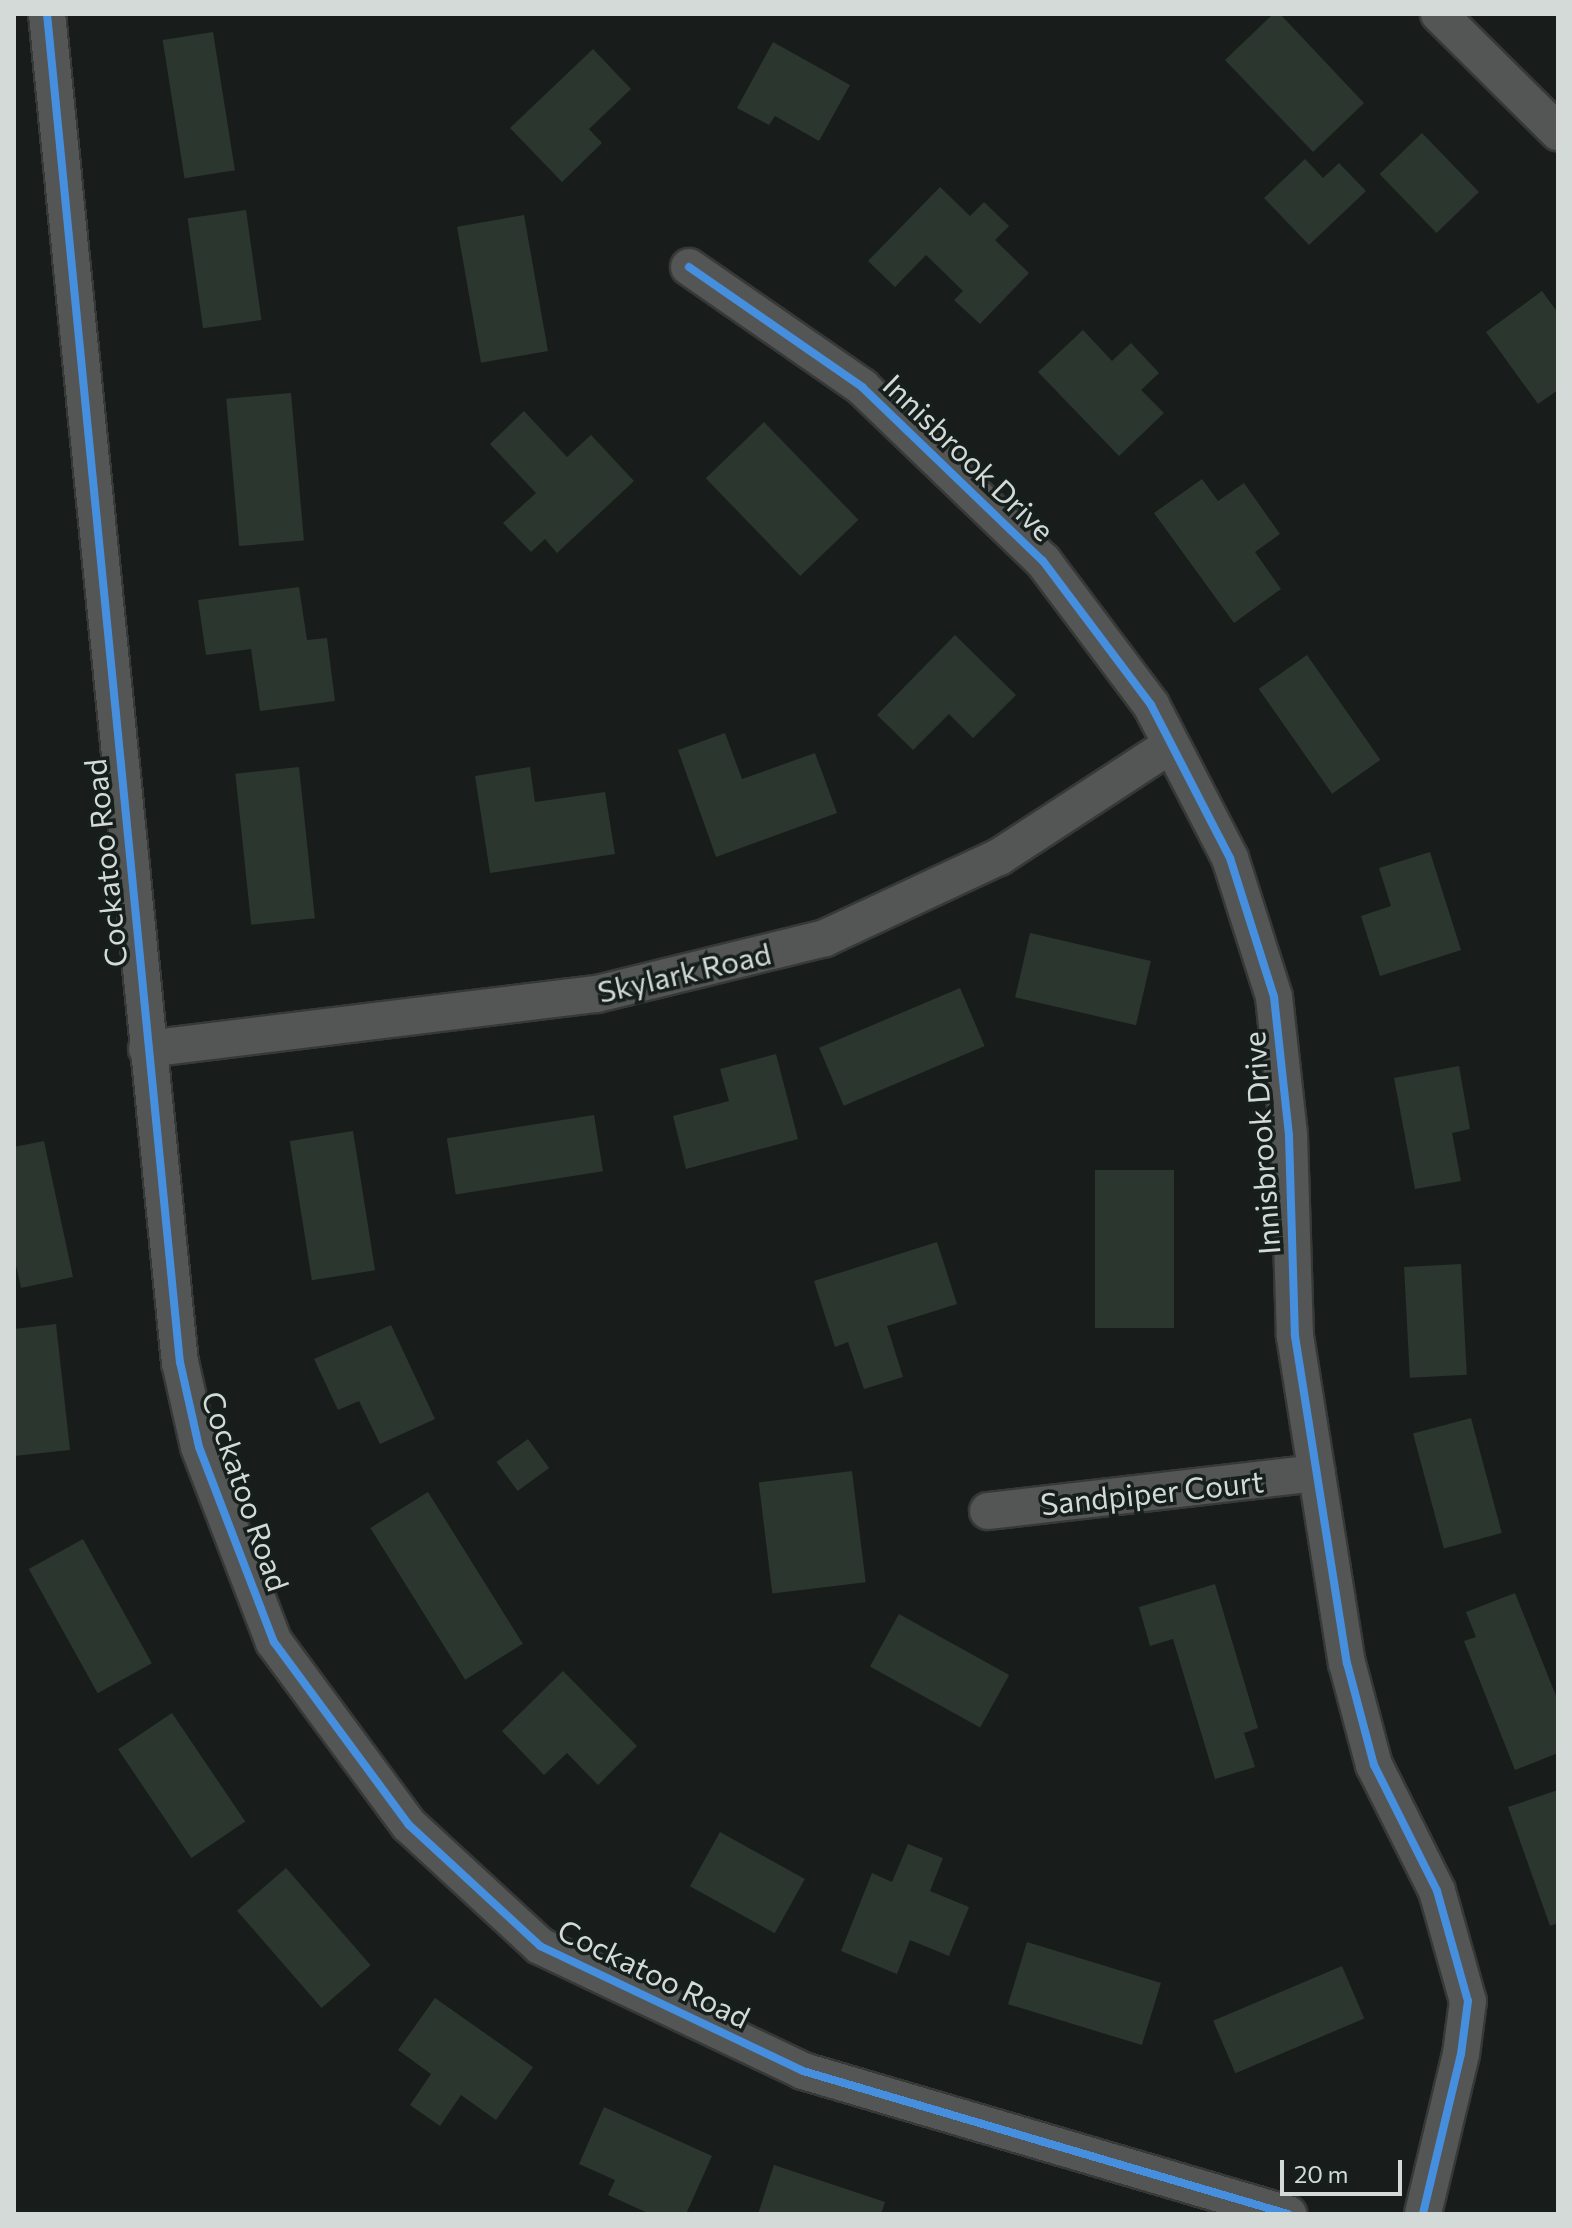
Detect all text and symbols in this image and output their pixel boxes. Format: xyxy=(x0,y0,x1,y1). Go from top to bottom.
street label: Innisbrook Drive xyxy=(876,366,1062,548)
street label: Cockatoo Road xyxy=(76,757,134,969)
street label: Skylark Road xyxy=(594,935,774,1009)
street label: Innisbrook Drive xyxy=(1235,1030,1287,1256)
street label: Cockatoo Road xyxy=(195,1386,297,1596)
street label: Sandpiper Court xyxy=(1039,1462,1265,1522)
street label: Cockatoo Road xyxy=(552,1911,756,2035)
scale bar xyxy=(1284,2144,1406,2194)
text: 20 m xyxy=(1294,2159,1348,2188)

